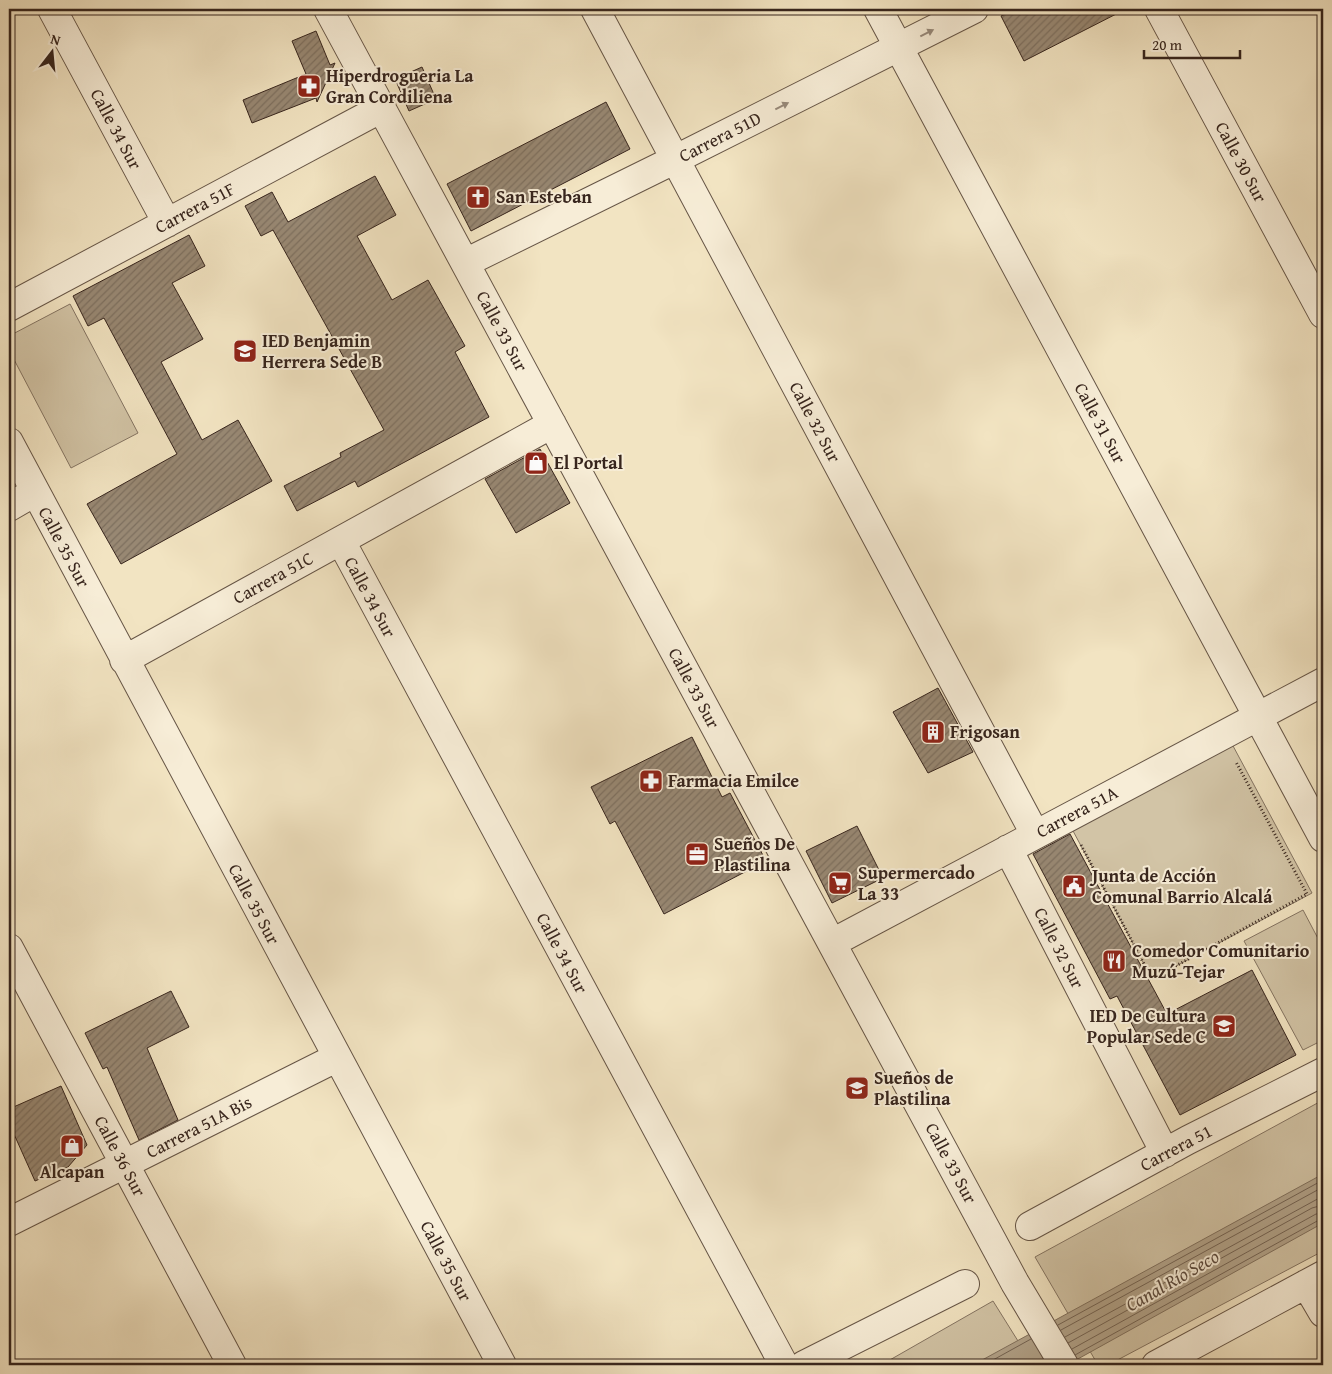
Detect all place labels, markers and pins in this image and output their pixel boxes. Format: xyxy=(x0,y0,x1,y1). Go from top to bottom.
place label: Hiperdrogueria La Gran Cordiliena xyxy=(326,62,474,110)
pharmacy icon: Hiperdrogueria La Gran Cordiliena xyxy=(296,73,322,99)
place label: San Esteban xyxy=(496,183,592,210)
church icon: San Esteban xyxy=(465,184,491,210)
place label: IED Benjamin Herrera Sede B xyxy=(262,327,382,375)
school or university icon: IED Benjamin Herrera Sede B xyxy=(232,338,258,364)
place label: El Portal xyxy=(554,449,624,476)
shop icon: El Portal xyxy=(523,450,549,476)
place label: Frigosan xyxy=(950,718,1020,745)
building icon: Frigosan xyxy=(920,719,946,745)
place label: Farmacia Emilce xyxy=(668,767,799,794)
pharmacy icon: Farmacia Emilce xyxy=(638,768,664,794)
place label: Sueños De Plastilina xyxy=(714,830,795,878)
office icon: Sueños De Plastilina xyxy=(684,841,710,867)
place label: Supermercado La 33 xyxy=(858,859,975,907)
place label: Junta de Acción Comunal Barrio Alcalá xyxy=(1089,862,1273,910)
supermarket icon: Supermercado La 33 xyxy=(827,870,853,896)
public building icon: Junta de Acción Comunal Barrio Alcalá xyxy=(1061,873,1087,899)
place label: Comedor Comunitario Muzú-Tejar xyxy=(1132,937,1310,985)
restaurant icon: Comedor Comunitario Muzú-Tejar xyxy=(1101,948,1127,974)
place label: IED De Cultura Popular Sede C xyxy=(1087,1002,1207,1050)
school or university icon: IED De Cultura Popular Sede C xyxy=(1211,1013,1237,1039)
place label: Sueños de Plastilina xyxy=(874,1064,954,1112)
school or university icon: Sueños de Plastilina xyxy=(844,1075,870,1101)
shop icon: Alcapan xyxy=(59,1133,85,1159)
place label: Alcapan xyxy=(40,1158,105,1185)

